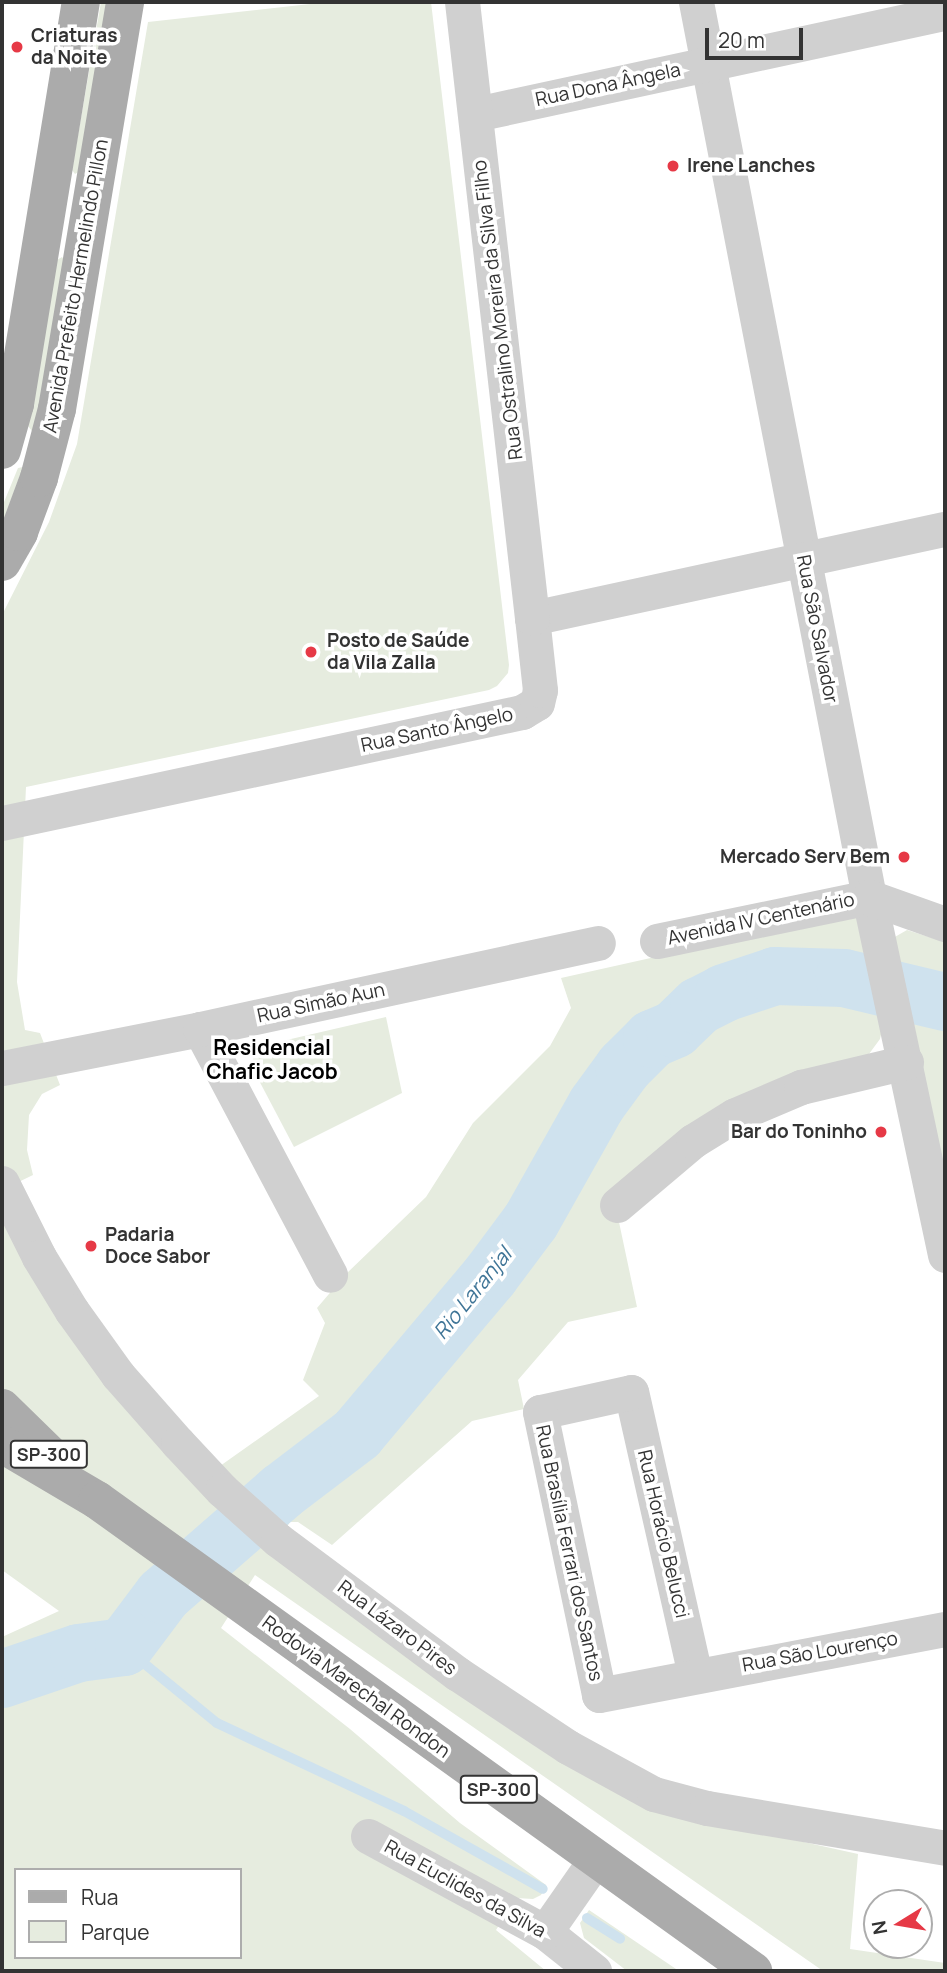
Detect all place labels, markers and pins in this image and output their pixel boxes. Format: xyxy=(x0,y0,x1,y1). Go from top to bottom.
place label: Criaturas da Noite xyxy=(31,25,118,69)
marker: Criaturas da Noite xyxy=(9,39,25,55)
place label: Irene Lanches xyxy=(687,155,815,177)
marker: Irene Lanches xyxy=(665,158,681,174)
place label: Posto de Saúde da Vila Zalla xyxy=(327,630,469,674)
marker: Posto de Saúde da Vila Zalla xyxy=(301,642,321,662)
place label: Mercado Serv Bem xyxy=(720,846,890,868)
marker: Mercado Serv Bem xyxy=(896,849,912,865)
place label: Bar do Toninho xyxy=(731,1121,867,1143)
marker: Bar do Toninho xyxy=(873,1124,889,1140)
place label: Padaria Doce Sabor xyxy=(105,1224,210,1268)
marker: Padaria Doce Sabor xyxy=(83,1238,99,1254)

